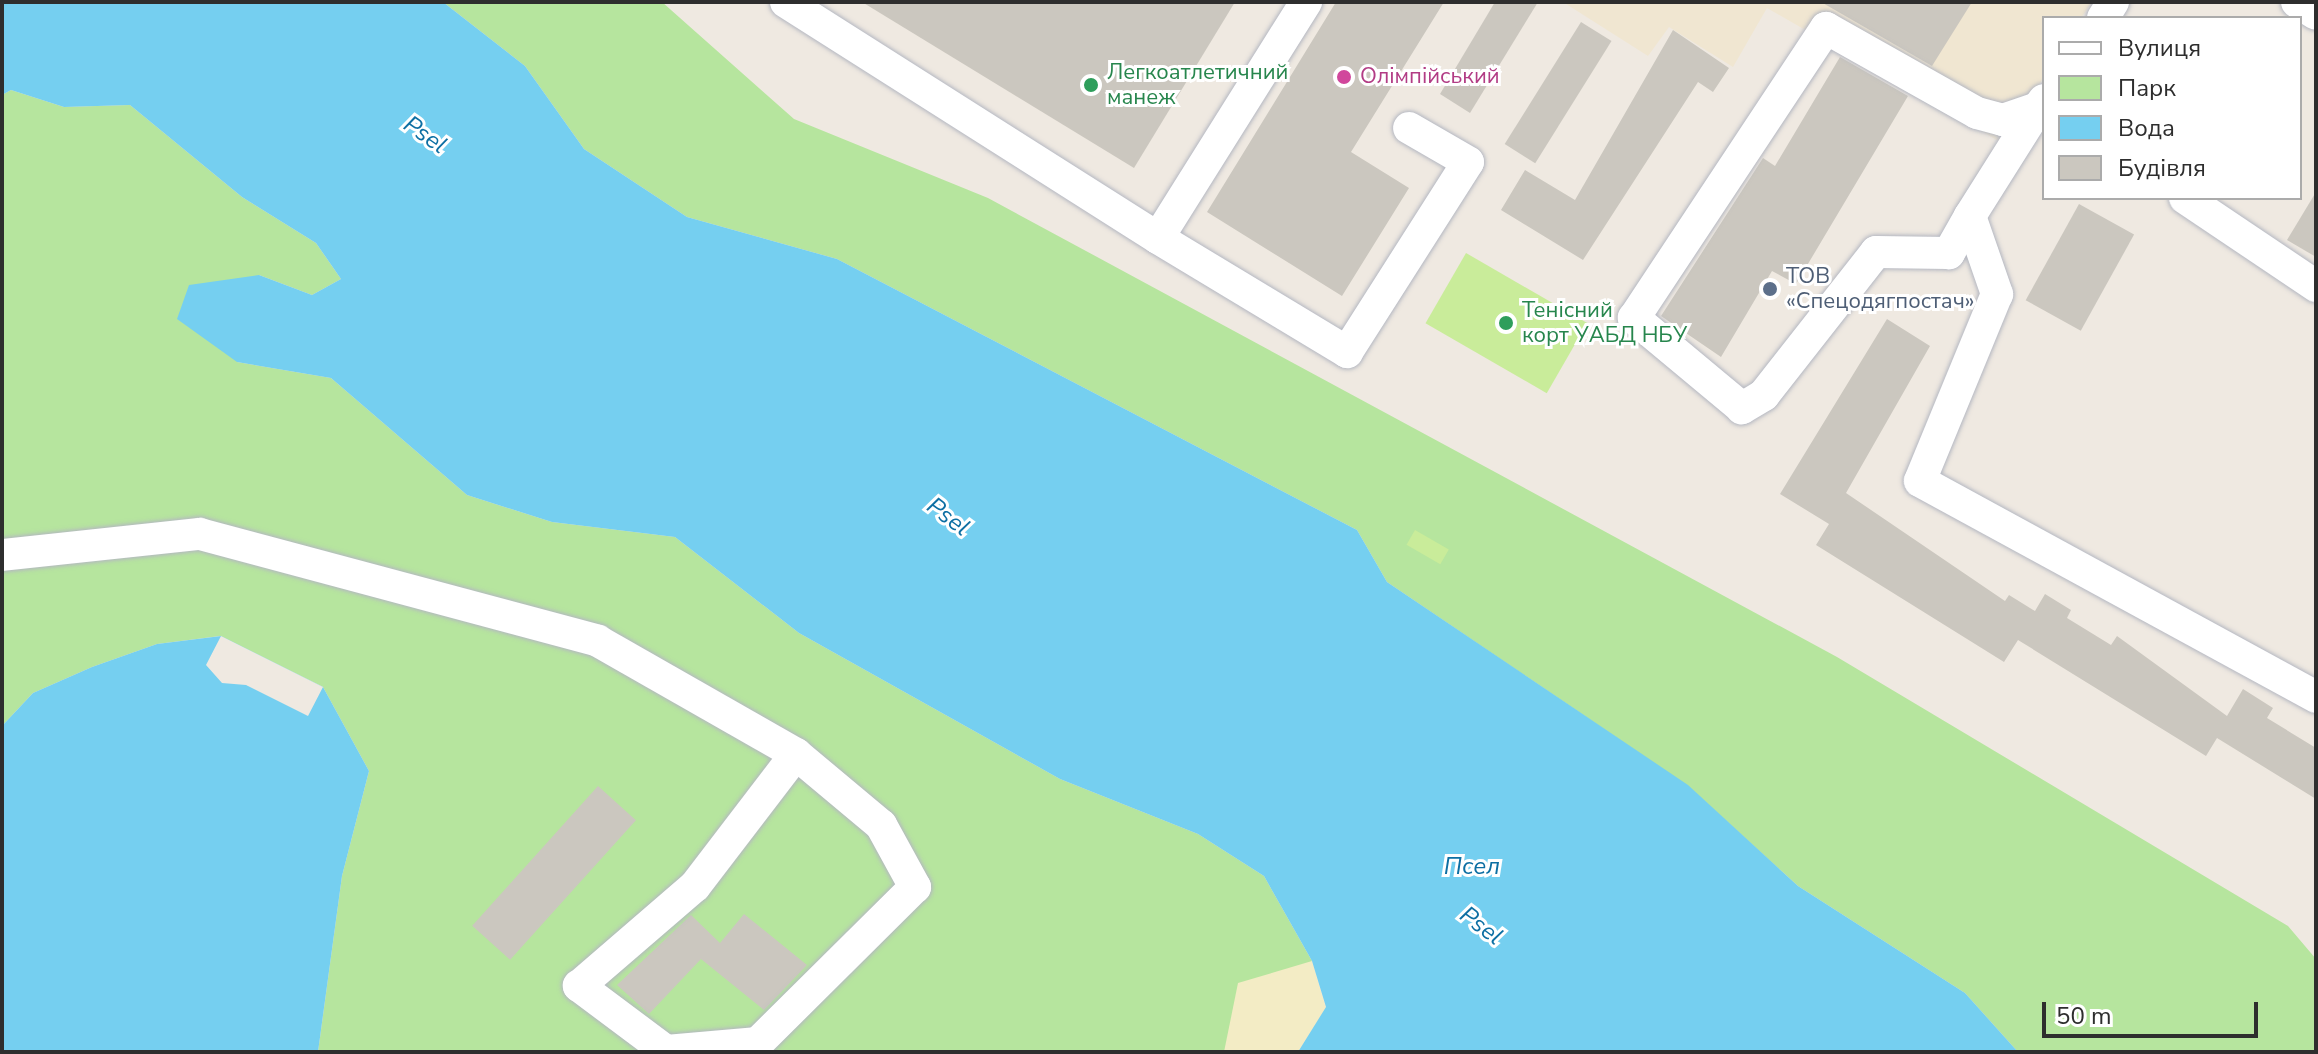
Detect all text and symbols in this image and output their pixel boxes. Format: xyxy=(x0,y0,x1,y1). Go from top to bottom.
legend xyxy=(2042,16,2302,200)
text: Вулиця xyxy=(2118,32,2201,64)
place label: Легкоатлетичний манеж xyxy=(1107,59,1288,110)
place label: Олімпійський xyxy=(1360,64,1500,90)
marker: Олімпійський xyxy=(1335,68,1353,86)
text: Парк xyxy=(2118,72,2176,104)
marker: Легкоатлетичний манеж xyxy=(1082,76,1100,94)
water label: Psel xyxy=(398,110,452,160)
text: Вода xyxy=(2118,112,2175,144)
text: Будівля xyxy=(2118,152,2206,184)
place label: ТОВ «Спецодягпостач» xyxy=(1786,263,1975,314)
marker: ТОВ «Спецодягпостач» xyxy=(1761,280,1779,298)
place label: Тенісний корт УАБД НБУ xyxy=(1522,297,1687,348)
marker: Тенісний корт УАБД НБУ xyxy=(1497,314,1515,332)
water label: Psel xyxy=(921,492,975,542)
water label: Псел xyxy=(1444,853,1500,881)
water label: Psel xyxy=(1454,901,1508,951)
scale bar xyxy=(2046,986,2262,1036)
text: 50 m xyxy=(2056,1000,2112,1032)

